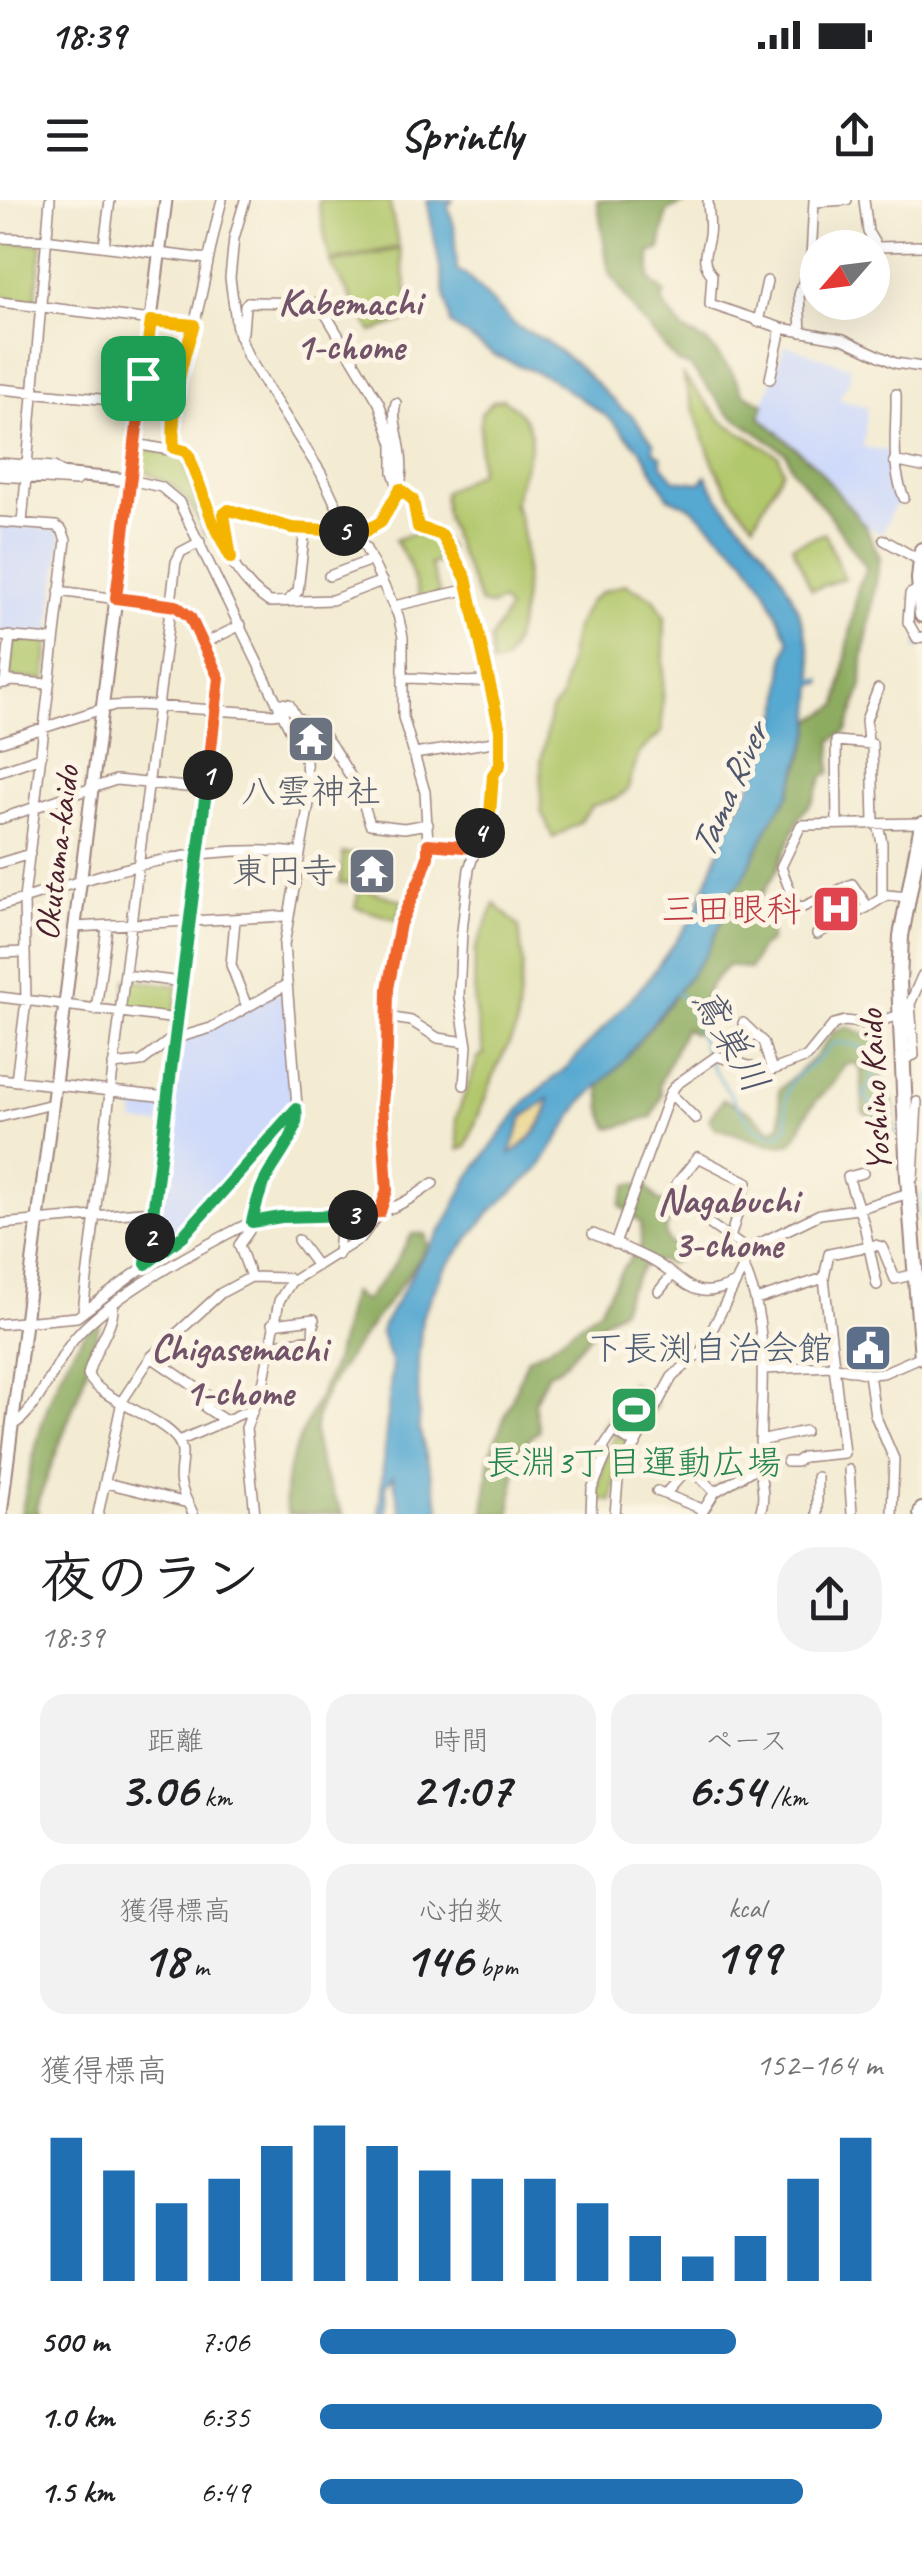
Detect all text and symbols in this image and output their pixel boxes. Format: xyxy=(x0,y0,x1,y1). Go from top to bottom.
text: 18:39 xyxy=(50,12,125,59)
text: Sprintly xyxy=(399,107,523,164)
icon: menu xyxy=(40,108,95,163)
icon: share xyxy=(827,108,882,163)
north arrow xyxy=(800,230,890,320)
map controls xyxy=(800,230,890,320)
district label: Kabemachi 1-chome xyxy=(278,279,426,370)
pin xyxy=(101,336,186,421)
icon: arrive xyxy=(116,351,171,406)
pin: 5 xyxy=(319,506,369,556)
text: 5 xyxy=(338,513,350,548)
water label: Tama River xyxy=(678,710,781,864)
temple icon: 八雲神社 xyxy=(285,713,337,765)
pin: 1 xyxy=(183,750,233,800)
text: 1 xyxy=(202,757,214,792)
street label: Okutama-kaido xyxy=(23,762,90,943)
place label: 八雲神社 xyxy=(241,769,381,814)
pin: 4 xyxy=(455,808,505,858)
text: 4 xyxy=(474,815,486,850)
temple icon: 東円寺 xyxy=(346,845,398,897)
place label: 東円寺 xyxy=(232,849,337,894)
hospital icon: 三田眼科 xyxy=(810,883,862,935)
place label: 三田眼科 xyxy=(661,887,801,932)
water label: 鳶巣川 xyxy=(682,979,779,1101)
street label: Yoshino Kaido xyxy=(848,1007,901,1173)
district label: Nagabuchi 3-chome xyxy=(658,1177,803,1268)
pin: 3 xyxy=(328,1190,378,1240)
text: 3 xyxy=(347,1197,359,1232)
pin: 2 xyxy=(125,1213,175,1263)
text: 2 xyxy=(144,1220,156,1255)
public building icon: 下長渕自治会館 xyxy=(842,1322,894,1374)
district label: Chigasemachi 1-chome xyxy=(151,1325,332,1416)
place label: 下長渕自治会館 xyxy=(588,1326,833,1371)
sports icon: 長淵3丁目運動広場 xyxy=(608,1384,660,1436)
place label: 長淵3丁目運動広場 xyxy=(486,1440,782,1485)
text: 夜のラン xyxy=(40,1543,260,1613)
button: share xyxy=(777,1547,882,1652)
text: 18:39 xyxy=(40,1616,104,1657)
text: 距離 xyxy=(147,1723,203,1758)
text: 時間 xyxy=(433,1723,489,1758)
text: ペース xyxy=(705,1723,788,1758)
text: 3.06 xyxy=(119,1758,197,1821)
text: 21:07 xyxy=(411,1758,511,1821)
text: 6:54 xyxy=(686,1758,764,1821)
text: km xyxy=(197,1779,232,1814)
text: /km xyxy=(764,1779,807,1814)
text: kcal xyxy=(728,1890,765,1925)
text: 獲得標高 xyxy=(119,1893,231,1928)
text: 心拍数 xyxy=(419,1893,503,1928)
text: 199 xyxy=(714,1925,780,1988)
text: 18 xyxy=(142,1928,187,1991)
text: 146 xyxy=(404,1928,473,1991)
text: m xyxy=(187,1949,209,1984)
text: bpm xyxy=(473,1949,518,1984)
text: 152–164 m xyxy=(756,2044,882,2085)
text: 獲得標高 xyxy=(40,2050,168,2091)
text: 500 m xyxy=(40,2321,109,2362)
text: 7:06 xyxy=(200,2321,250,2362)
text: 1.0 km xyxy=(40,2396,114,2437)
text: 6:35 xyxy=(200,2396,250,2437)
text: 1.5 km xyxy=(40,2471,114,2512)
text: 6:49 xyxy=(200,2471,250,2512)

